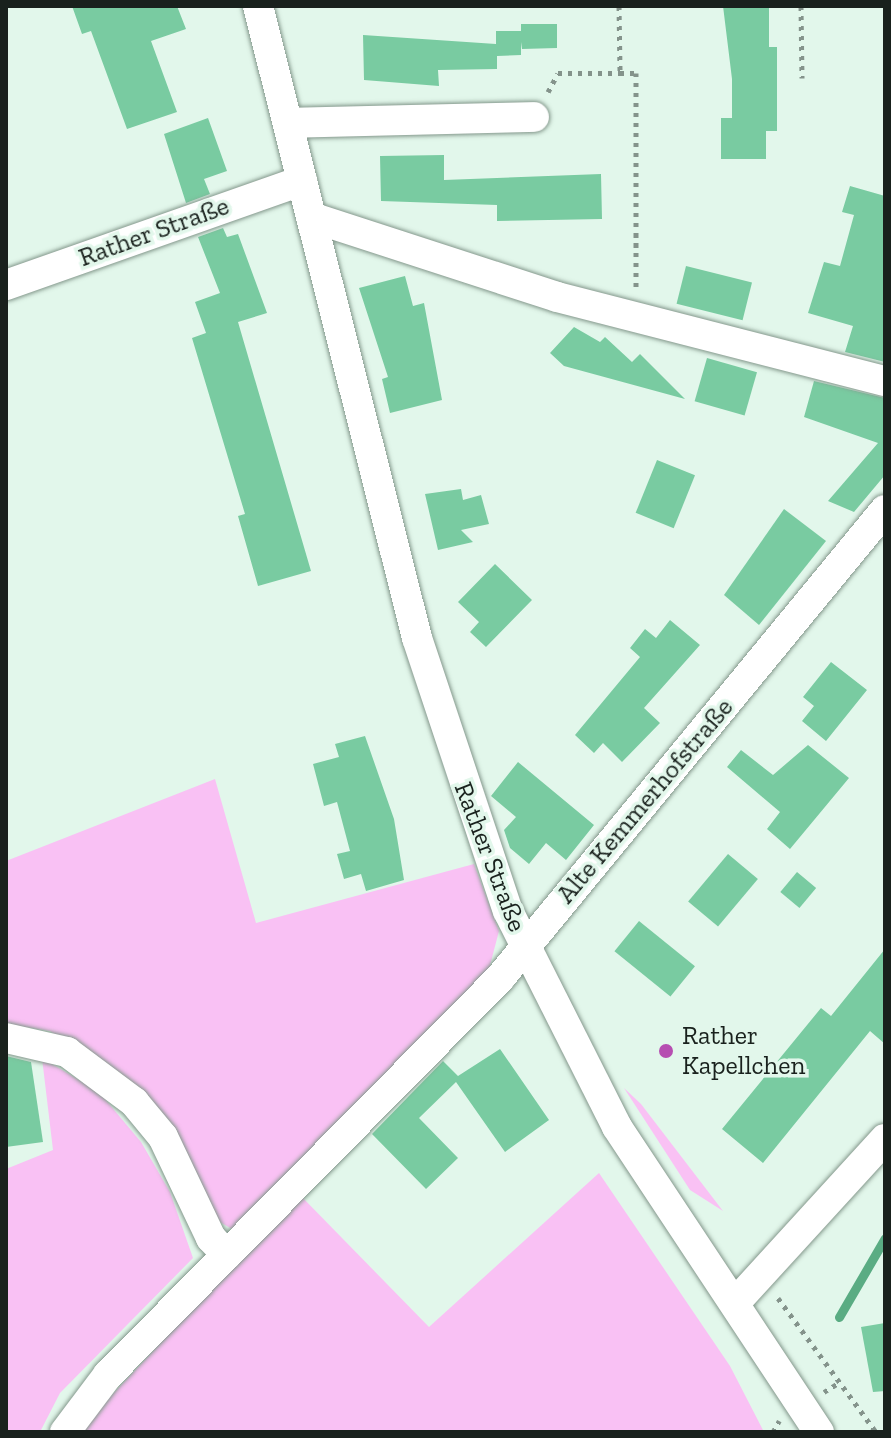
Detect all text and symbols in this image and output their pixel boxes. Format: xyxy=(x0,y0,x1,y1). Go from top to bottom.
street label: Rather Straße xyxy=(74,190,234,274)
street label: Alte Kemmerhofstraße xyxy=(550,692,740,910)
street label: Rather Straße xyxy=(447,778,533,936)
place label: Rather Kapellchen xyxy=(682,1020,805,1082)
marker: Rather Kapellchen xyxy=(657,1042,675,1060)

